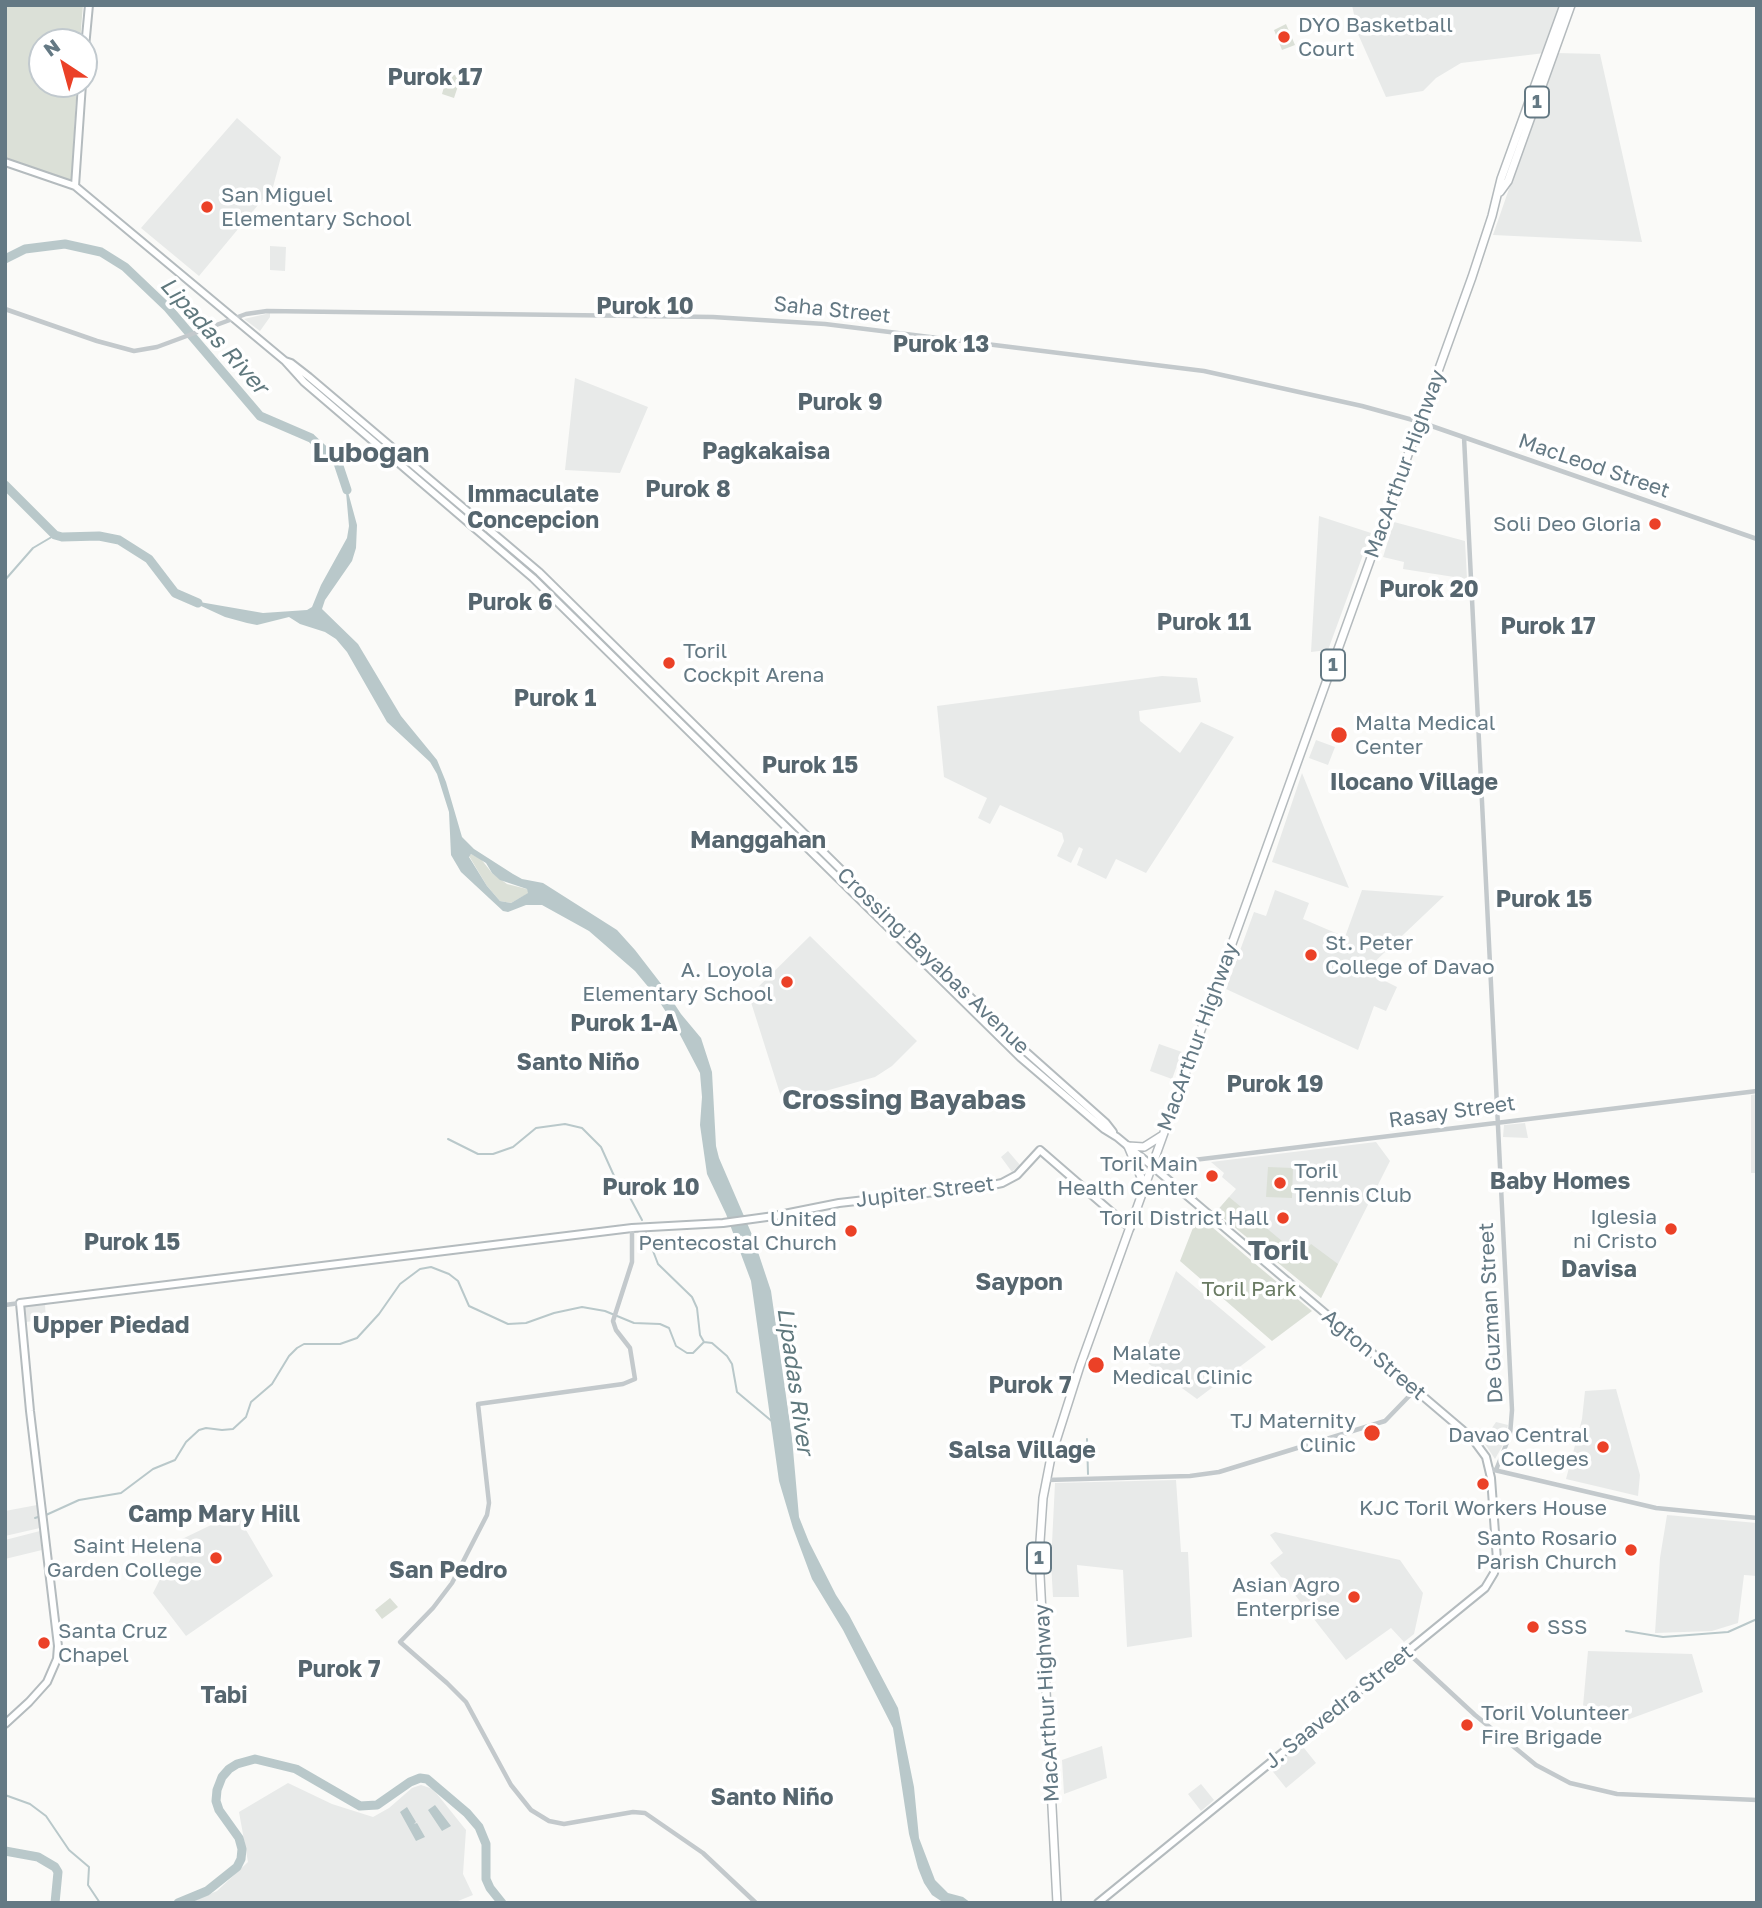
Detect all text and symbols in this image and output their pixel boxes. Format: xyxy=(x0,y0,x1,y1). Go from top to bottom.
place label: DYO Basketball Court xyxy=(1298,12,1453,62)
north arrow xyxy=(28,28,98,98)
marker: DYO Basketball Court xyxy=(1276,29,1292,45)
text: N xyxy=(39,34,64,61)
district label: Purok 17 xyxy=(388,64,482,92)
road number: 1 xyxy=(1525,86,1549,118)
place label: San Miguel Elementary School xyxy=(221,182,412,232)
marker: San Miguel Elementary School xyxy=(199,199,215,215)
water label: Lipadas River xyxy=(154,272,274,400)
street label: Saha Street xyxy=(772,291,892,329)
district label: Purok 10 xyxy=(596,293,694,321)
district label: Purok 13 xyxy=(893,331,989,359)
street label: MacArthur Highway xyxy=(1359,366,1451,562)
district label: Purok 9 xyxy=(797,389,883,417)
street label: MacLeod Street xyxy=(1515,428,1673,504)
district label: Lubogan xyxy=(313,436,429,470)
district label: Pagkakaisa xyxy=(702,438,830,466)
district label: Purok 8 xyxy=(645,476,731,504)
district label: Immaculate Concepcion xyxy=(467,481,599,535)
place label: Soli Deo Gloria xyxy=(1493,511,1641,537)
marker: Soli Deo Gloria xyxy=(1647,516,1663,532)
district label: Purok 20 xyxy=(1379,576,1479,604)
district label: Purok 6 xyxy=(467,589,553,617)
district label: Purok 11 xyxy=(1157,609,1251,637)
district label: Purok 17 xyxy=(1501,613,1595,641)
place label: Toril Cockpit Arena xyxy=(683,638,824,688)
road number: 1 xyxy=(1321,650,1345,680)
marker: Toril Cockpit Arena xyxy=(661,655,677,671)
district label: Purok 1 xyxy=(514,685,596,713)
place label: Malta Medical Center xyxy=(1355,710,1496,760)
marker: Malta Medical Center xyxy=(1329,725,1349,745)
district label: Purok 15 xyxy=(762,752,858,780)
district label: Ilocano Village xyxy=(1330,769,1498,797)
district label: Manggahan xyxy=(690,826,826,854)
street label: Crossing Bayabas Avenue xyxy=(832,862,1034,1060)
district label: Purok 15 xyxy=(1496,886,1592,914)
place label: St. Peter College of Davao xyxy=(1325,930,1495,980)
street label: MacArthur Highway xyxy=(1152,939,1244,1135)
marker: St. Peter College of Davao xyxy=(1303,947,1319,963)
place label: A. Loyola Elementary School xyxy=(582,957,773,1007)
marker: A. Loyola Elementary School xyxy=(779,974,795,990)
district label: Purok 1-A xyxy=(570,1010,678,1038)
district label: Santo Niño xyxy=(517,1049,639,1077)
district label: Purok 19 xyxy=(1226,1071,1324,1099)
district label: Crossing Bayabas xyxy=(782,1083,1026,1117)
street label: Rasay Street xyxy=(1387,1091,1517,1133)
place label: Toril Main Health Center xyxy=(1057,1151,1198,1201)
place label: Toril Tennis Club xyxy=(1294,1158,1412,1208)
marker: Toril Main Health Center xyxy=(1204,1168,1220,1184)
district label: Baby Homes xyxy=(1490,1168,1630,1196)
street label: Jupiter Street xyxy=(854,1171,996,1213)
district label: Purok 10 xyxy=(602,1174,700,1202)
marker: Toril Tennis Club xyxy=(1272,1175,1288,1191)
place label: Iglesia ni Cristo xyxy=(1573,1204,1657,1254)
place label: Toril District Hall xyxy=(1099,1205,1269,1231)
place label: United Pentecostal Church xyxy=(638,1206,837,1256)
marker: Toril District Hall xyxy=(1275,1210,1291,1226)
marker: Iglesia ni Cristo xyxy=(1663,1221,1679,1237)
street label: De Guzman Street xyxy=(1474,1222,1508,1404)
marker: United Pentecostal Church xyxy=(843,1223,859,1239)
district label: Purok 15 xyxy=(84,1229,180,1257)
district label: Toril xyxy=(1248,1234,1308,1268)
district label: Davisa xyxy=(1561,1256,1637,1284)
district label: Saypon xyxy=(975,1268,1063,1296)
park label: Toril Park xyxy=(1202,1276,1296,1302)
street label: Agton Street xyxy=(1317,1304,1431,1406)
water label: Lipadas River xyxy=(771,1306,819,1456)
district label: Upper Piedad xyxy=(33,1311,189,1339)
place label: Malate Medical Clinic xyxy=(1112,1340,1253,1390)
marker: Malate Medical Clinic xyxy=(1086,1355,1106,1375)
district label: Purok 7 xyxy=(988,1372,1072,1400)
place label: TJ Maternity Clinic xyxy=(1230,1408,1356,1458)
place label: Davao Central Colleges xyxy=(1448,1422,1589,1472)
marker: TJ Maternity Clinic xyxy=(1362,1423,1382,1443)
district label: Salsa Village xyxy=(948,1437,1096,1465)
marker: Davao Central Colleges xyxy=(1595,1439,1611,1455)
marker: KJC Toril Workers House xyxy=(1475,1476,1491,1492)
place label: KJC Toril Workers House xyxy=(1359,1495,1607,1521)
district label: Camp Mary Hill xyxy=(128,1501,300,1529)
place label: Santo Rosario Parish Church xyxy=(1476,1525,1617,1575)
place label: Saint Helena Garden College xyxy=(47,1533,202,1583)
road number: 1 xyxy=(1027,1542,1051,1574)
marker: Santo Rosario Parish Church xyxy=(1623,1542,1639,1558)
marker: Saint Helena Garden College xyxy=(208,1550,224,1566)
district label: San Pedro xyxy=(389,1556,507,1584)
place label: Asian Agro Enterprise xyxy=(1232,1572,1340,1622)
marker: Asian Agro Enterprise xyxy=(1346,1589,1362,1605)
street label: MacArthur Highway xyxy=(1029,1603,1065,1803)
place label: SSS xyxy=(1547,1614,1587,1640)
place label: Santa Cruz Chapel xyxy=(58,1618,167,1668)
marker: SSS xyxy=(1525,1619,1541,1635)
marker: Santa Cruz Chapel xyxy=(36,1635,52,1651)
street label: J. Saavedra Street xyxy=(1260,1640,1418,1774)
district label: Purok 7 xyxy=(297,1656,381,1684)
district label: Tabi xyxy=(201,1682,247,1710)
place label: Toril Volunteer Fire Brigade xyxy=(1481,1700,1629,1750)
marker: Toril Volunteer Fire Brigade xyxy=(1459,1717,1475,1733)
district label: Santo Niño xyxy=(711,1784,833,1812)

